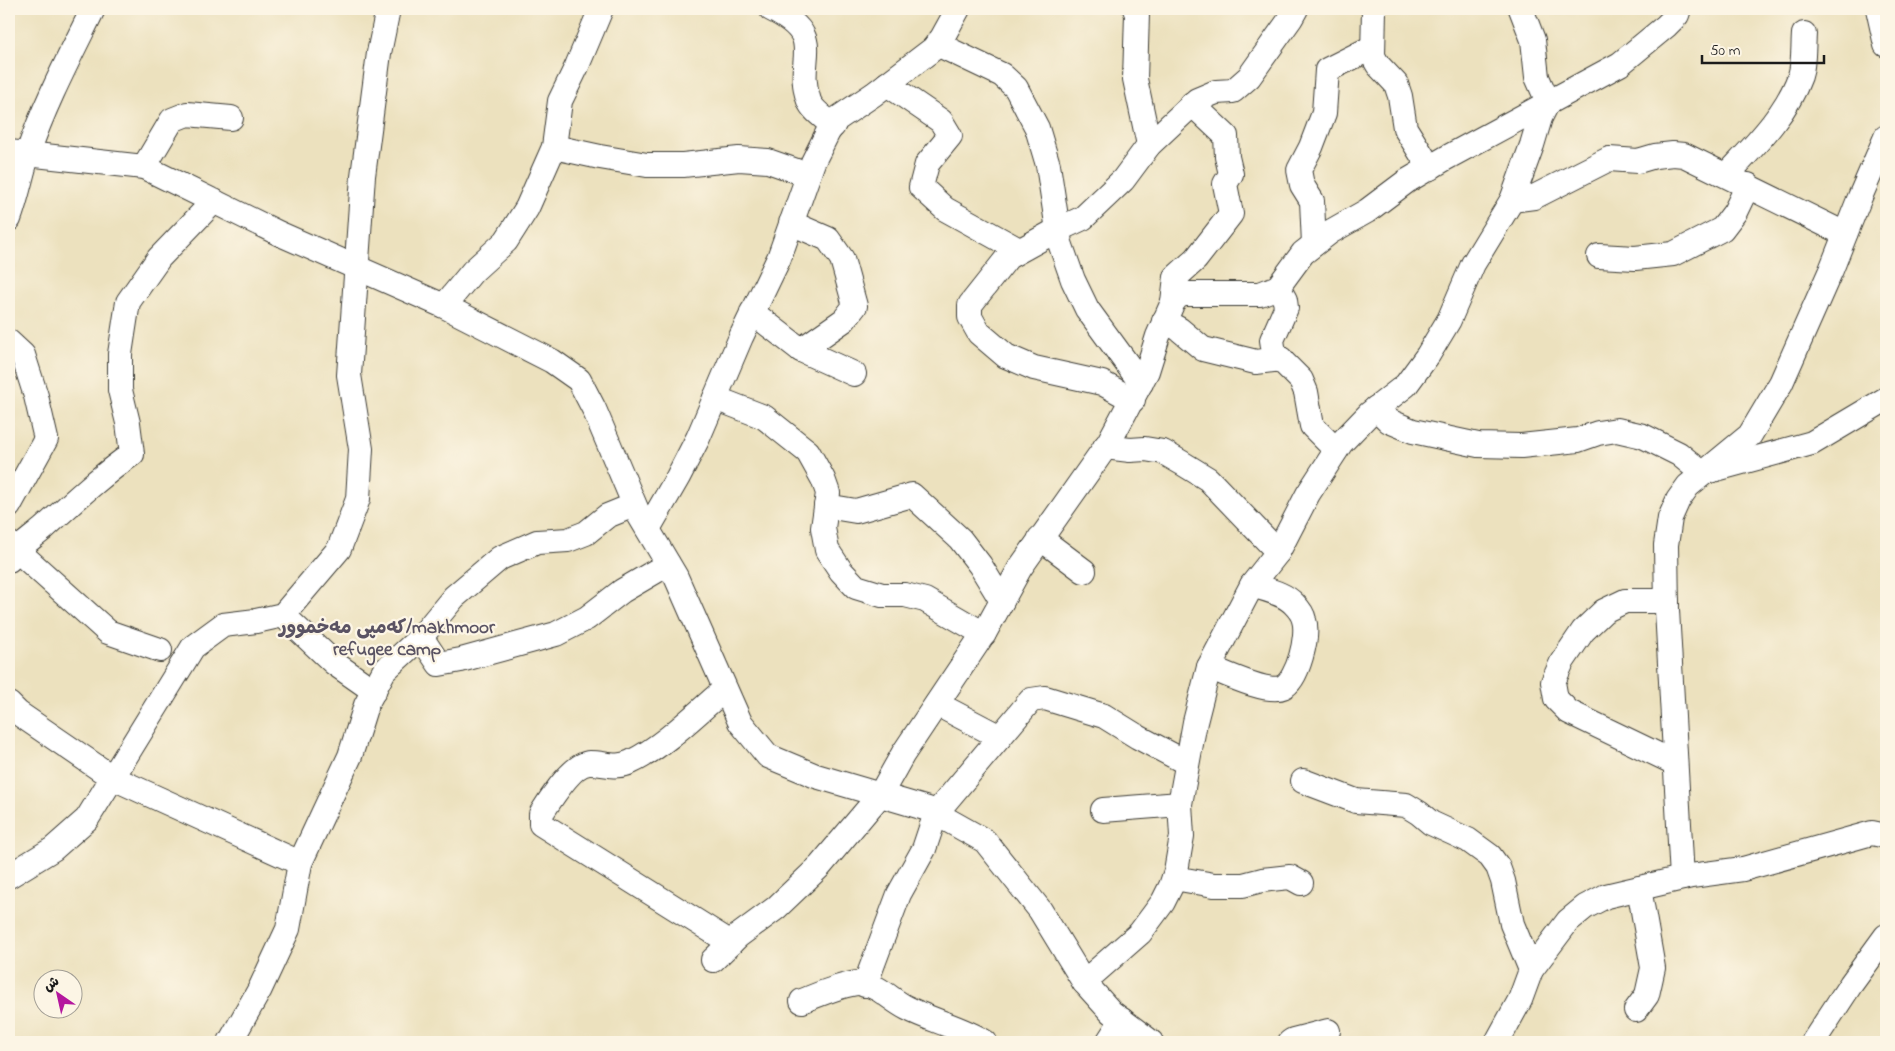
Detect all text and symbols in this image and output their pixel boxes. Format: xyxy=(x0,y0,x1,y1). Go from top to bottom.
scale bar xyxy=(1702,32,1825,64)
text: 50 m xyxy=(1710,40,1741,62)
district label: کەمپی مەخموور/makhmoor refugee camp xyxy=(277,615,496,666)
north arrow xyxy=(32,968,82,1018)
text: ش xyxy=(39,971,64,997)

